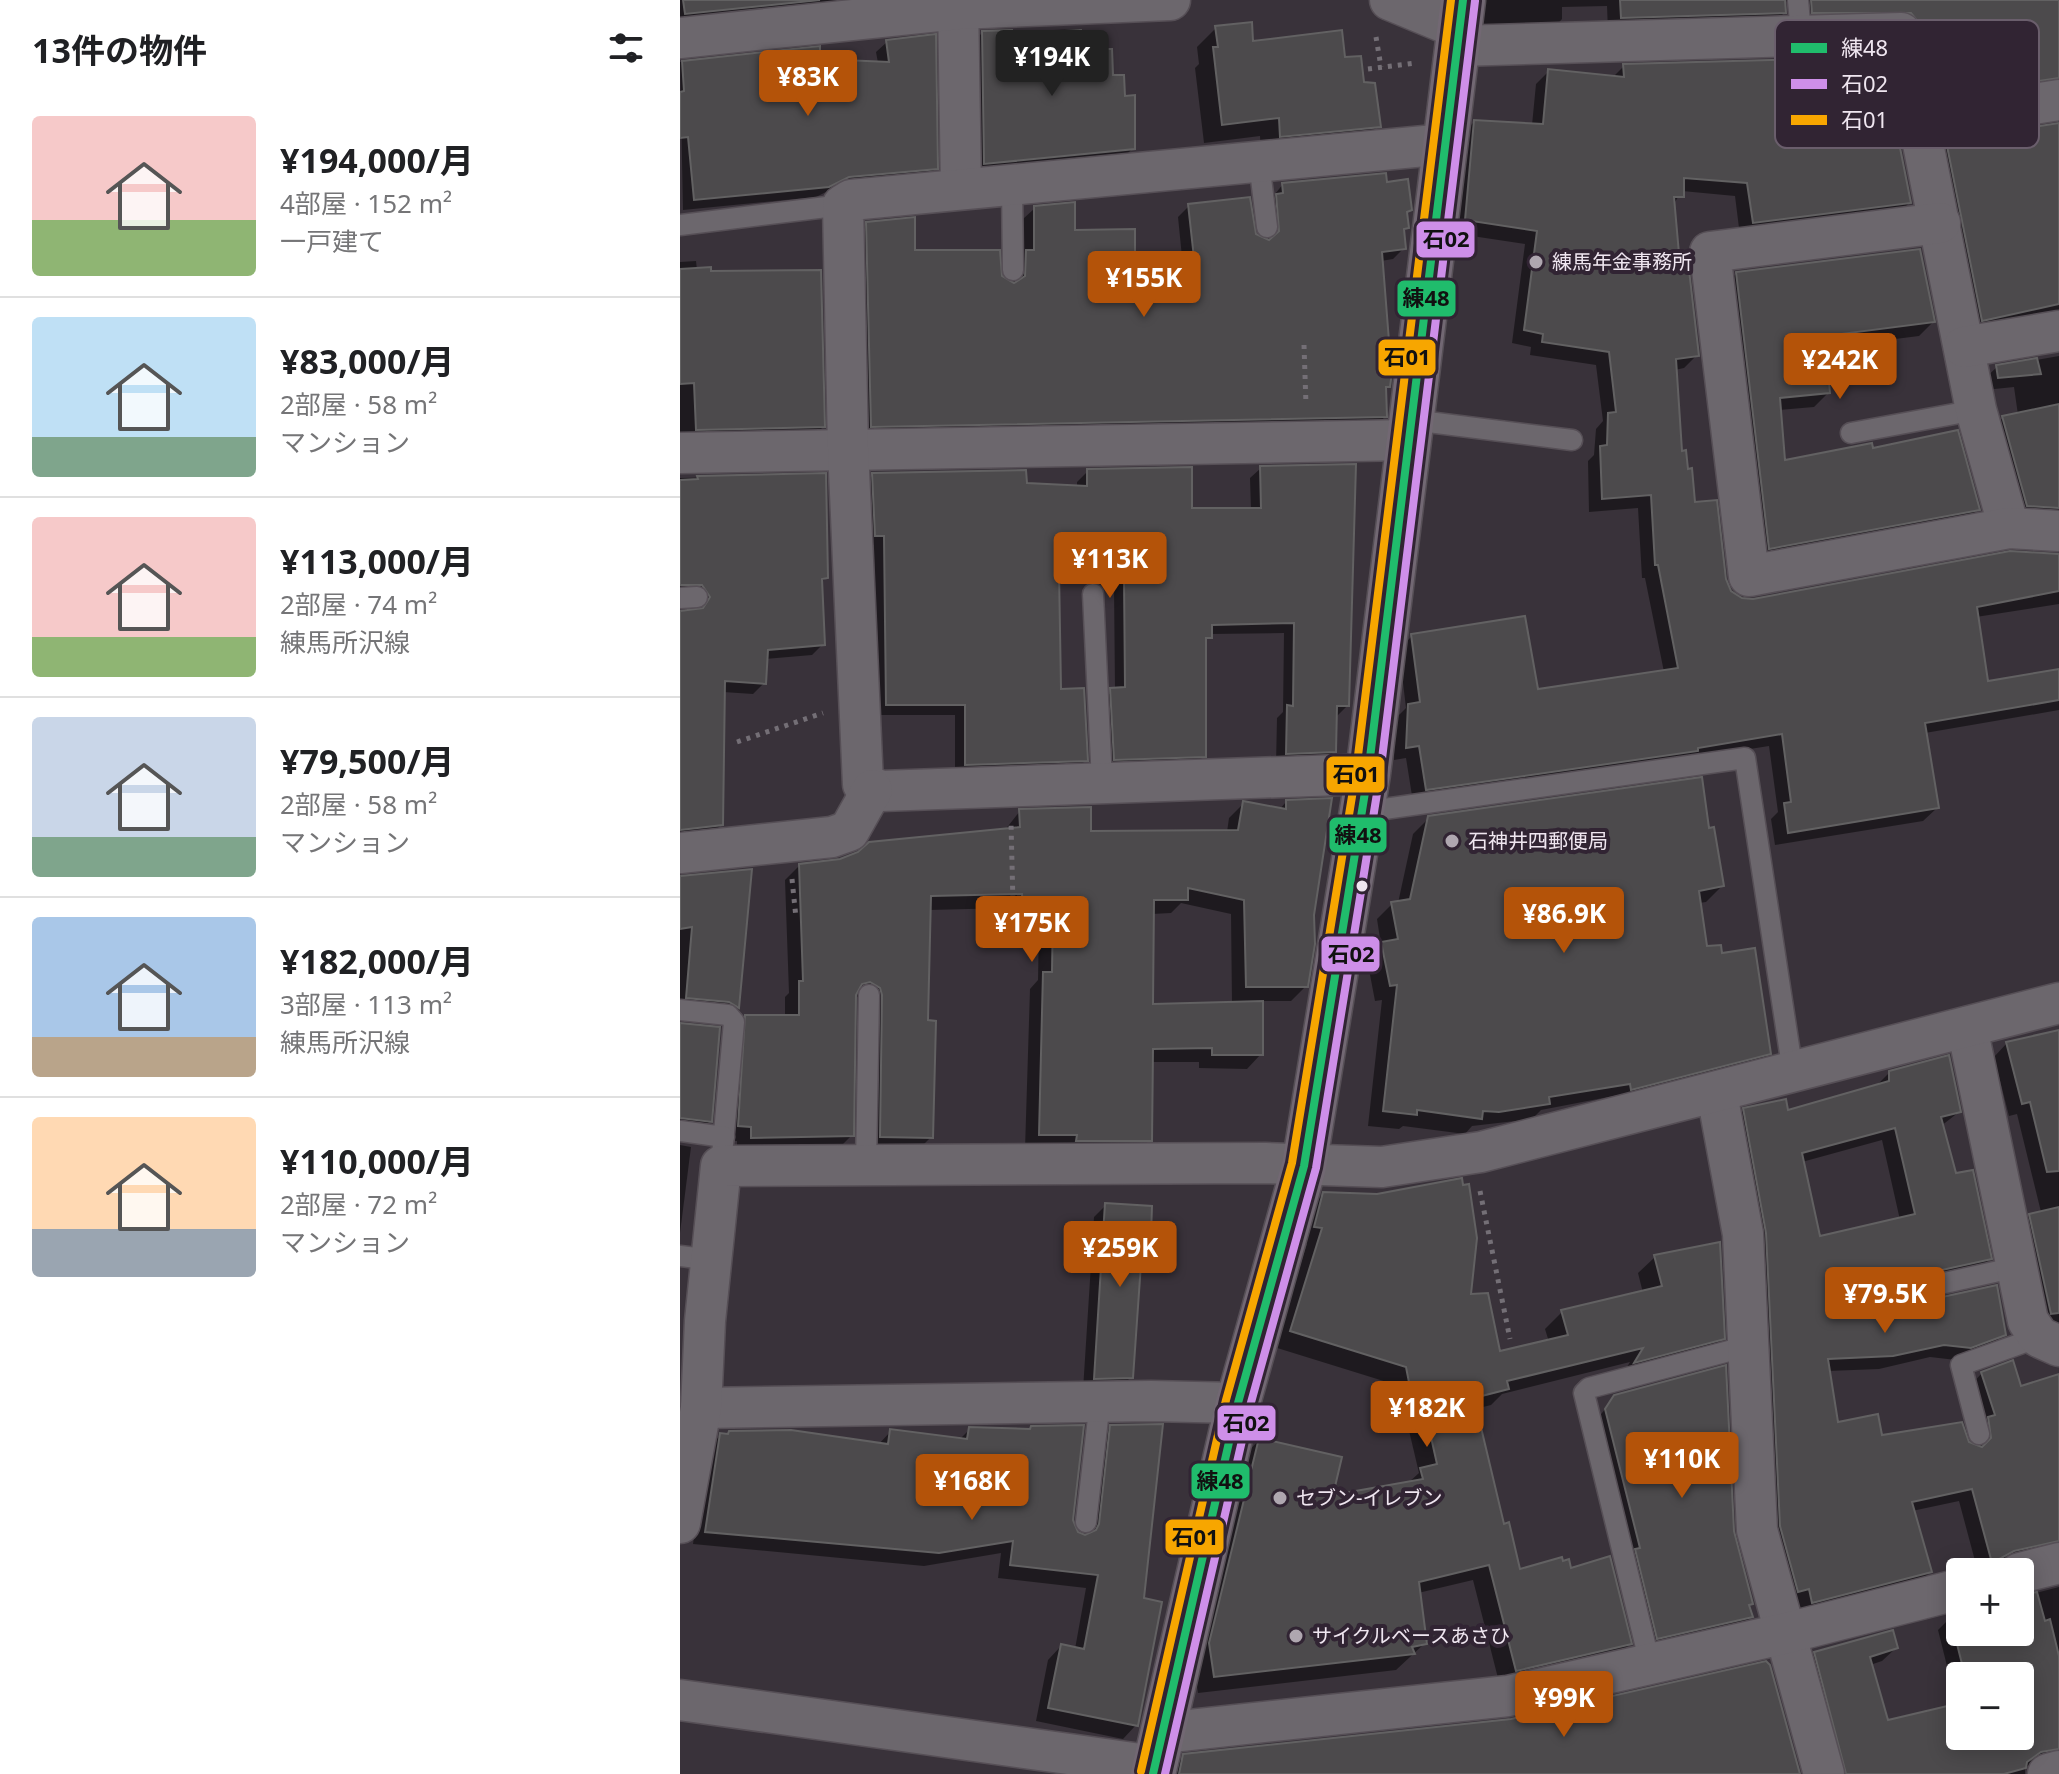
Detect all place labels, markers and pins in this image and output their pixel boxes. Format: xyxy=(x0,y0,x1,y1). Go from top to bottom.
pin: ¥194K xyxy=(996,30,1108,98)
pin: ¥83K xyxy=(761,50,855,118)
place label: 練馬年金事務所 xyxy=(1552,248,1692,275)
pin: ¥155K xyxy=(1088,251,1200,319)
marker: 練馬年金事務所 xyxy=(1527,253,1545,271)
pin: ¥242K xyxy=(1784,333,1896,401)
pin: ¥113K xyxy=(1054,532,1166,600)
place label: 石神井四郵便局 xyxy=(1468,827,1608,854)
marker: 石神井四郵便局 xyxy=(1443,832,1461,850)
unlabelled marker xyxy=(1354,878,1370,894)
pin: ¥86.9K xyxy=(1499,887,1629,955)
pin: ¥175K xyxy=(976,896,1088,964)
pin: ¥259K xyxy=(1064,1221,1176,1289)
pin: ¥79.5K xyxy=(1820,1267,1950,1335)
pin: ¥182K xyxy=(1371,1381,1483,1449)
pin: ¥110K xyxy=(1626,1432,1738,1500)
pin: ¥168K xyxy=(916,1454,1028,1522)
place label: セブン-イレブン xyxy=(1296,1484,1442,1511)
marker: セブン-イレブン xyxy=(1271,1489,1289,1507)
place label: サイクルベースあさひ xyxy=(1312,1622,1510,1649)
marker: サイクルベースあさひ xyxy=(1287,1627,1305,1645)
pin: ¥99K xyxy=(1517,1671,1611,1739)

